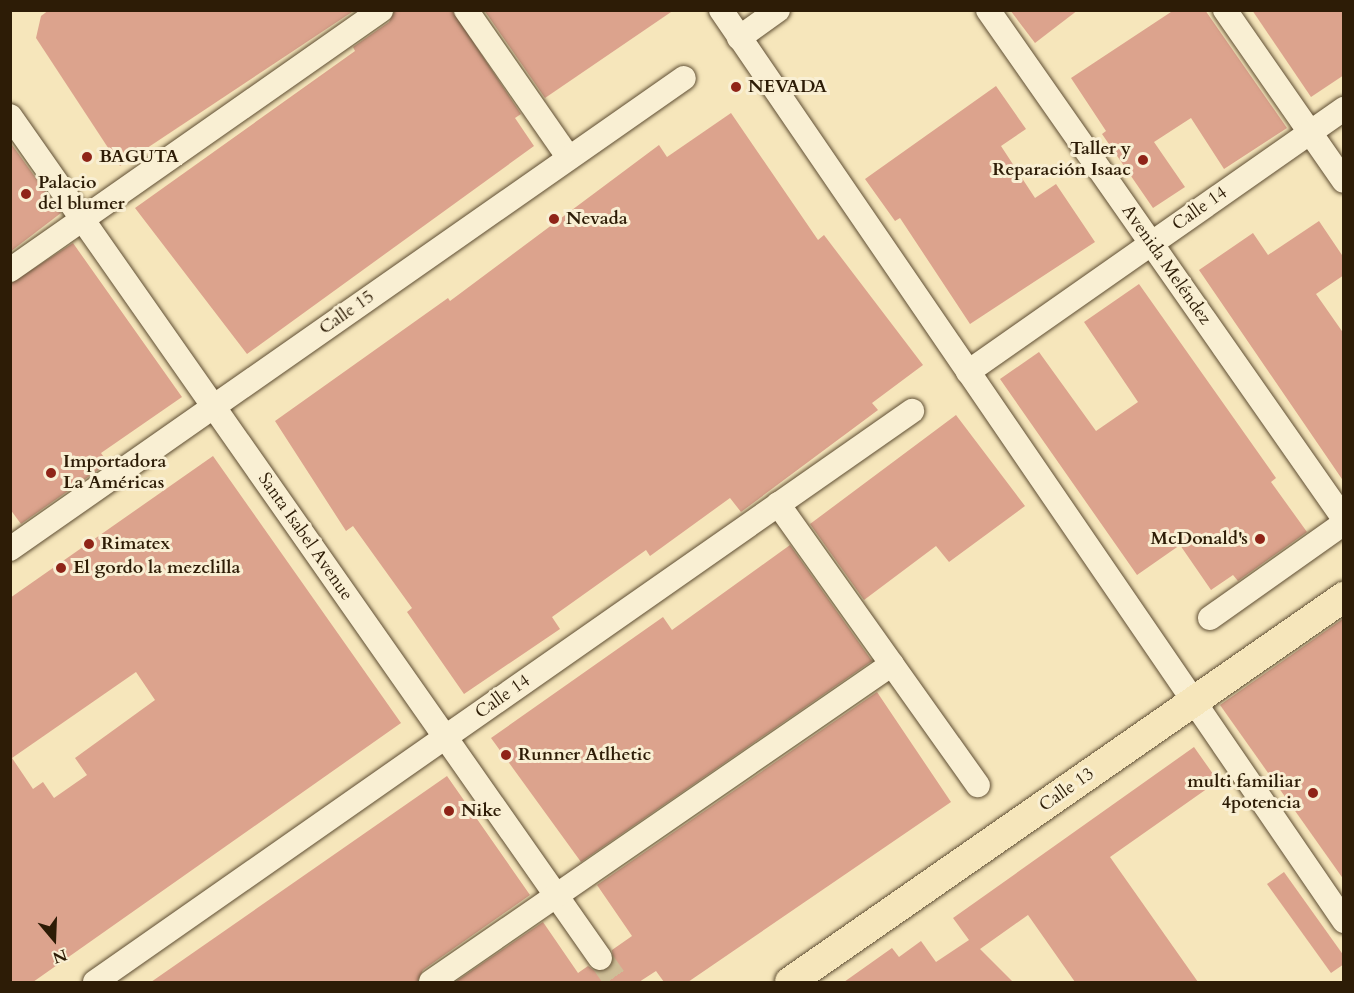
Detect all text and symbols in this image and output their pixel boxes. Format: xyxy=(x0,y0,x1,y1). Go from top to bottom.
place label: NEVADA xyxy=(748,76,827,98)
marker: NEVADA xyxy=(729,80,743,94)
place label: Taller y Reparación Isaac xyxy=(992,139,1131,182)
place label: BAGUTA xyxy=(99,146,179,168)
marker: BAGUTA xyxy=(80,150,94,164)
marker: Taller y Reparación Isaac xyxy=(1136,153,1150,167)
place label: Palacio del blumer xyxy=(38,173,125,216)
street label: Calle 14 xyxy=(1168,182,1232,236)
marker: Palacio del blumer xyxy=(19,187,33,201)
street label: Avenida Meléndez xyxy=(1117,201,1215,329)
place label: Nevada xyxy=(566,208,628,230)
marker: Nevada xyxy=(547,212,561,226)
street label: Calle 15 xyxy=(315,286,379,340)
place label: Importadora La Américas xyxy=(63,452,166,494)
marker: Importadora La Américas xyxy=(44,466,58,480)
street label: Santa Isabel Avenue xyxy=(253,469,357,605)
place label: McDonald's xyxy=(1151,528,1248,550)
marker: McDonald's xyxy=(1253,532,1267,546)
place label: Rimatex xyxy=(101,533,170,555)
marker: Rimatex xyxy=(82,537,96,551)
place label: El gordo la mezclilla xyxy=(73,557,240,579)
marker: El gordo la mezclilla xyxy=(54,561,68,575)
street label: Calle 14 xyxy=(471,670,535,724)
place label: Runner Atlhetic xyxy=(518,744,651,766)
marker: Runner Atlhetic xyxy=(499,748,513,762)
street label: Calle 13 xyxy=(1035,763,1099,817)
place label: multi familiar 4potencia xyxy=(1187,772,1301,814)
marker: multi familiar 4potencia xyxy=(1306,786,1320,800)
place label: Nike xyxy=(461,800,502,822)
marker: Nike xyxy=(442,804,456,818)
north arrow xyxy=(24,909,84,969)
text: N xyxy=(50,943,70,969)

